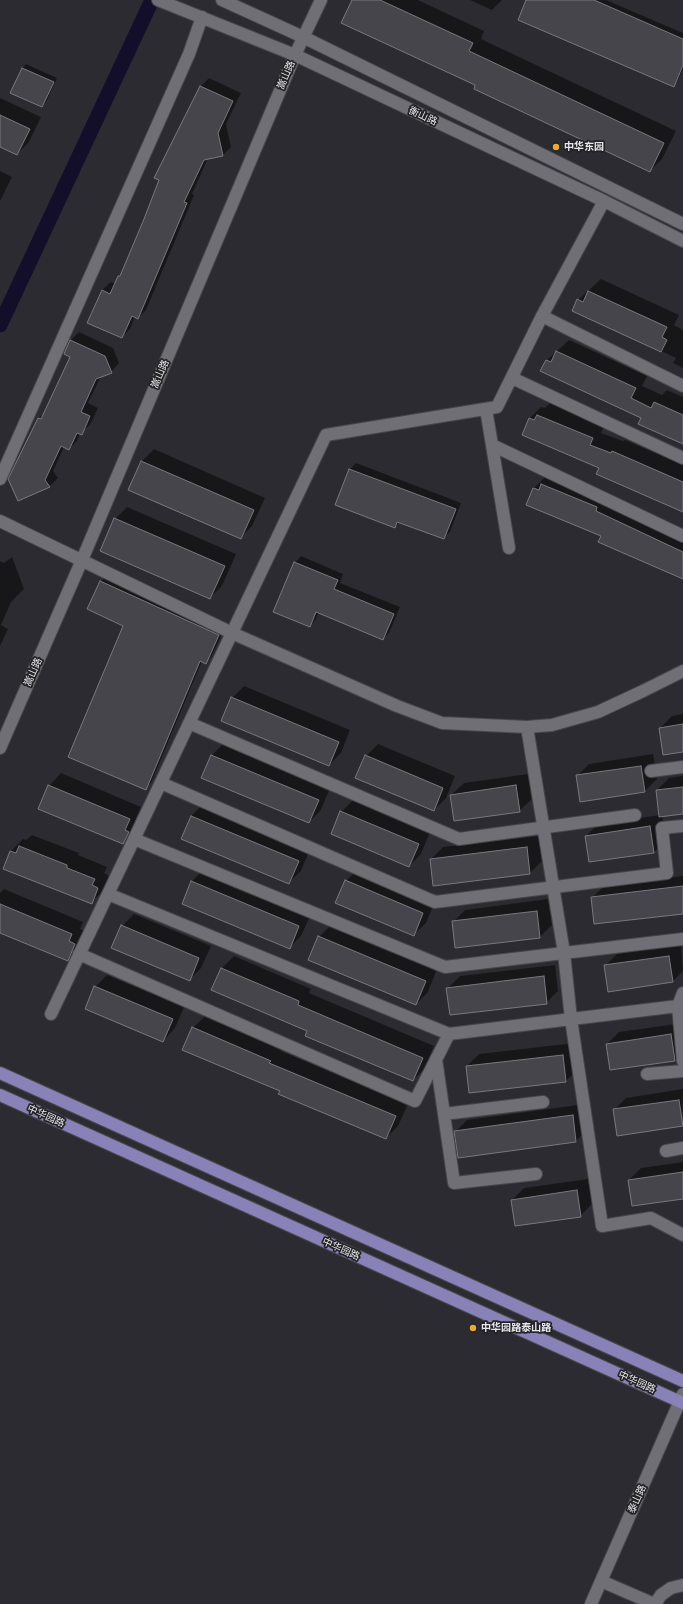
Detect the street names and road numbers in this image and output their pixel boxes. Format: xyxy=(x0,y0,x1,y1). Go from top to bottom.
street label: 嵩山路 xyxy=(275,59,297,91)
street label: 衡山路 xyxy=(407,104,439,128)
street label: 嵩山路 xyxy=(149,358,171,390)
street label: 嵩山路 xyxy=(21,656,45,688)
street label: 中华园路 xyxy=(25,1102,67,1130)
street label: 中华园路 xyxy=(320,1235,362,1263)
street label: 中华园路 xyxy=(616,1368,658,1396)
street label: 泰山路 xyxy=(625,1483,649,1515)

